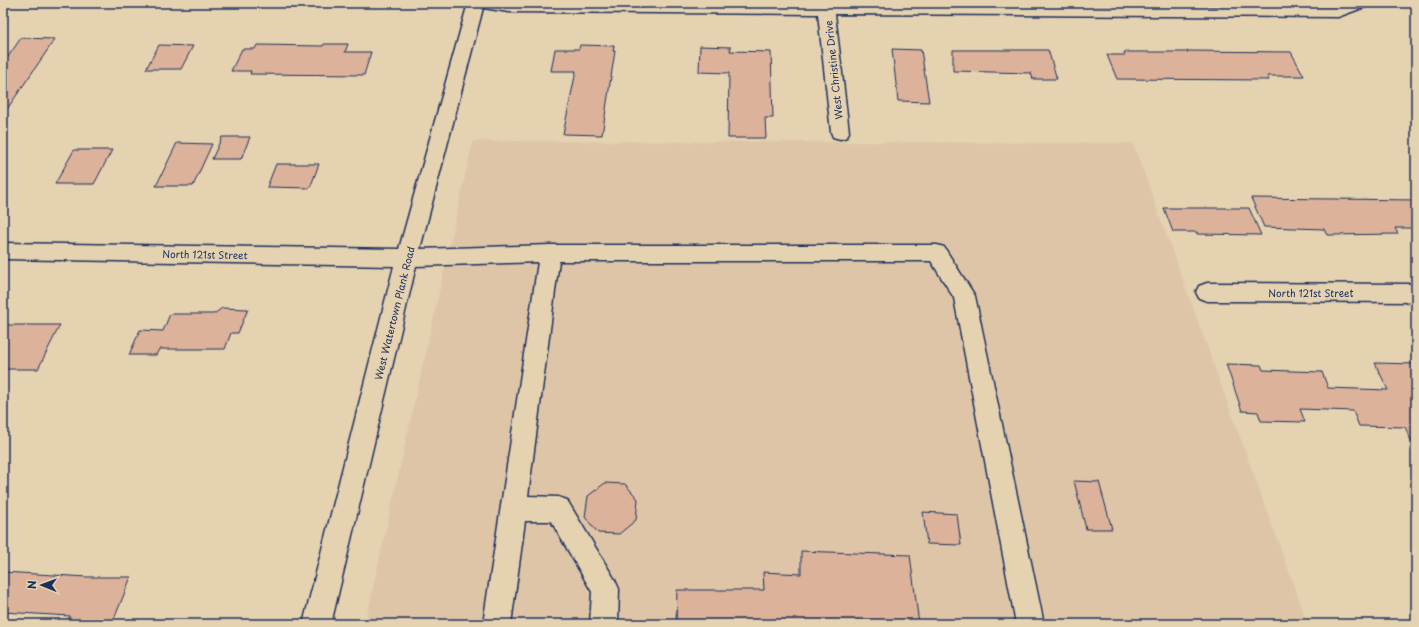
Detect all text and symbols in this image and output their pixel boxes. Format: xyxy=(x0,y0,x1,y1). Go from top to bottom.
street label: West Christine Drive xyxy=(820,20,846,120)
street label: West Watertown Plank Road xyxy=(370,244,418,381)
street label: North 121st Street xyxy=(162,246,248,262)
street label: North 121st Street xyxy=(1268,285,1354,300)
north arrow xyxy=(22,565,62,605)
text: N xyxy=(23,580,40,589)

